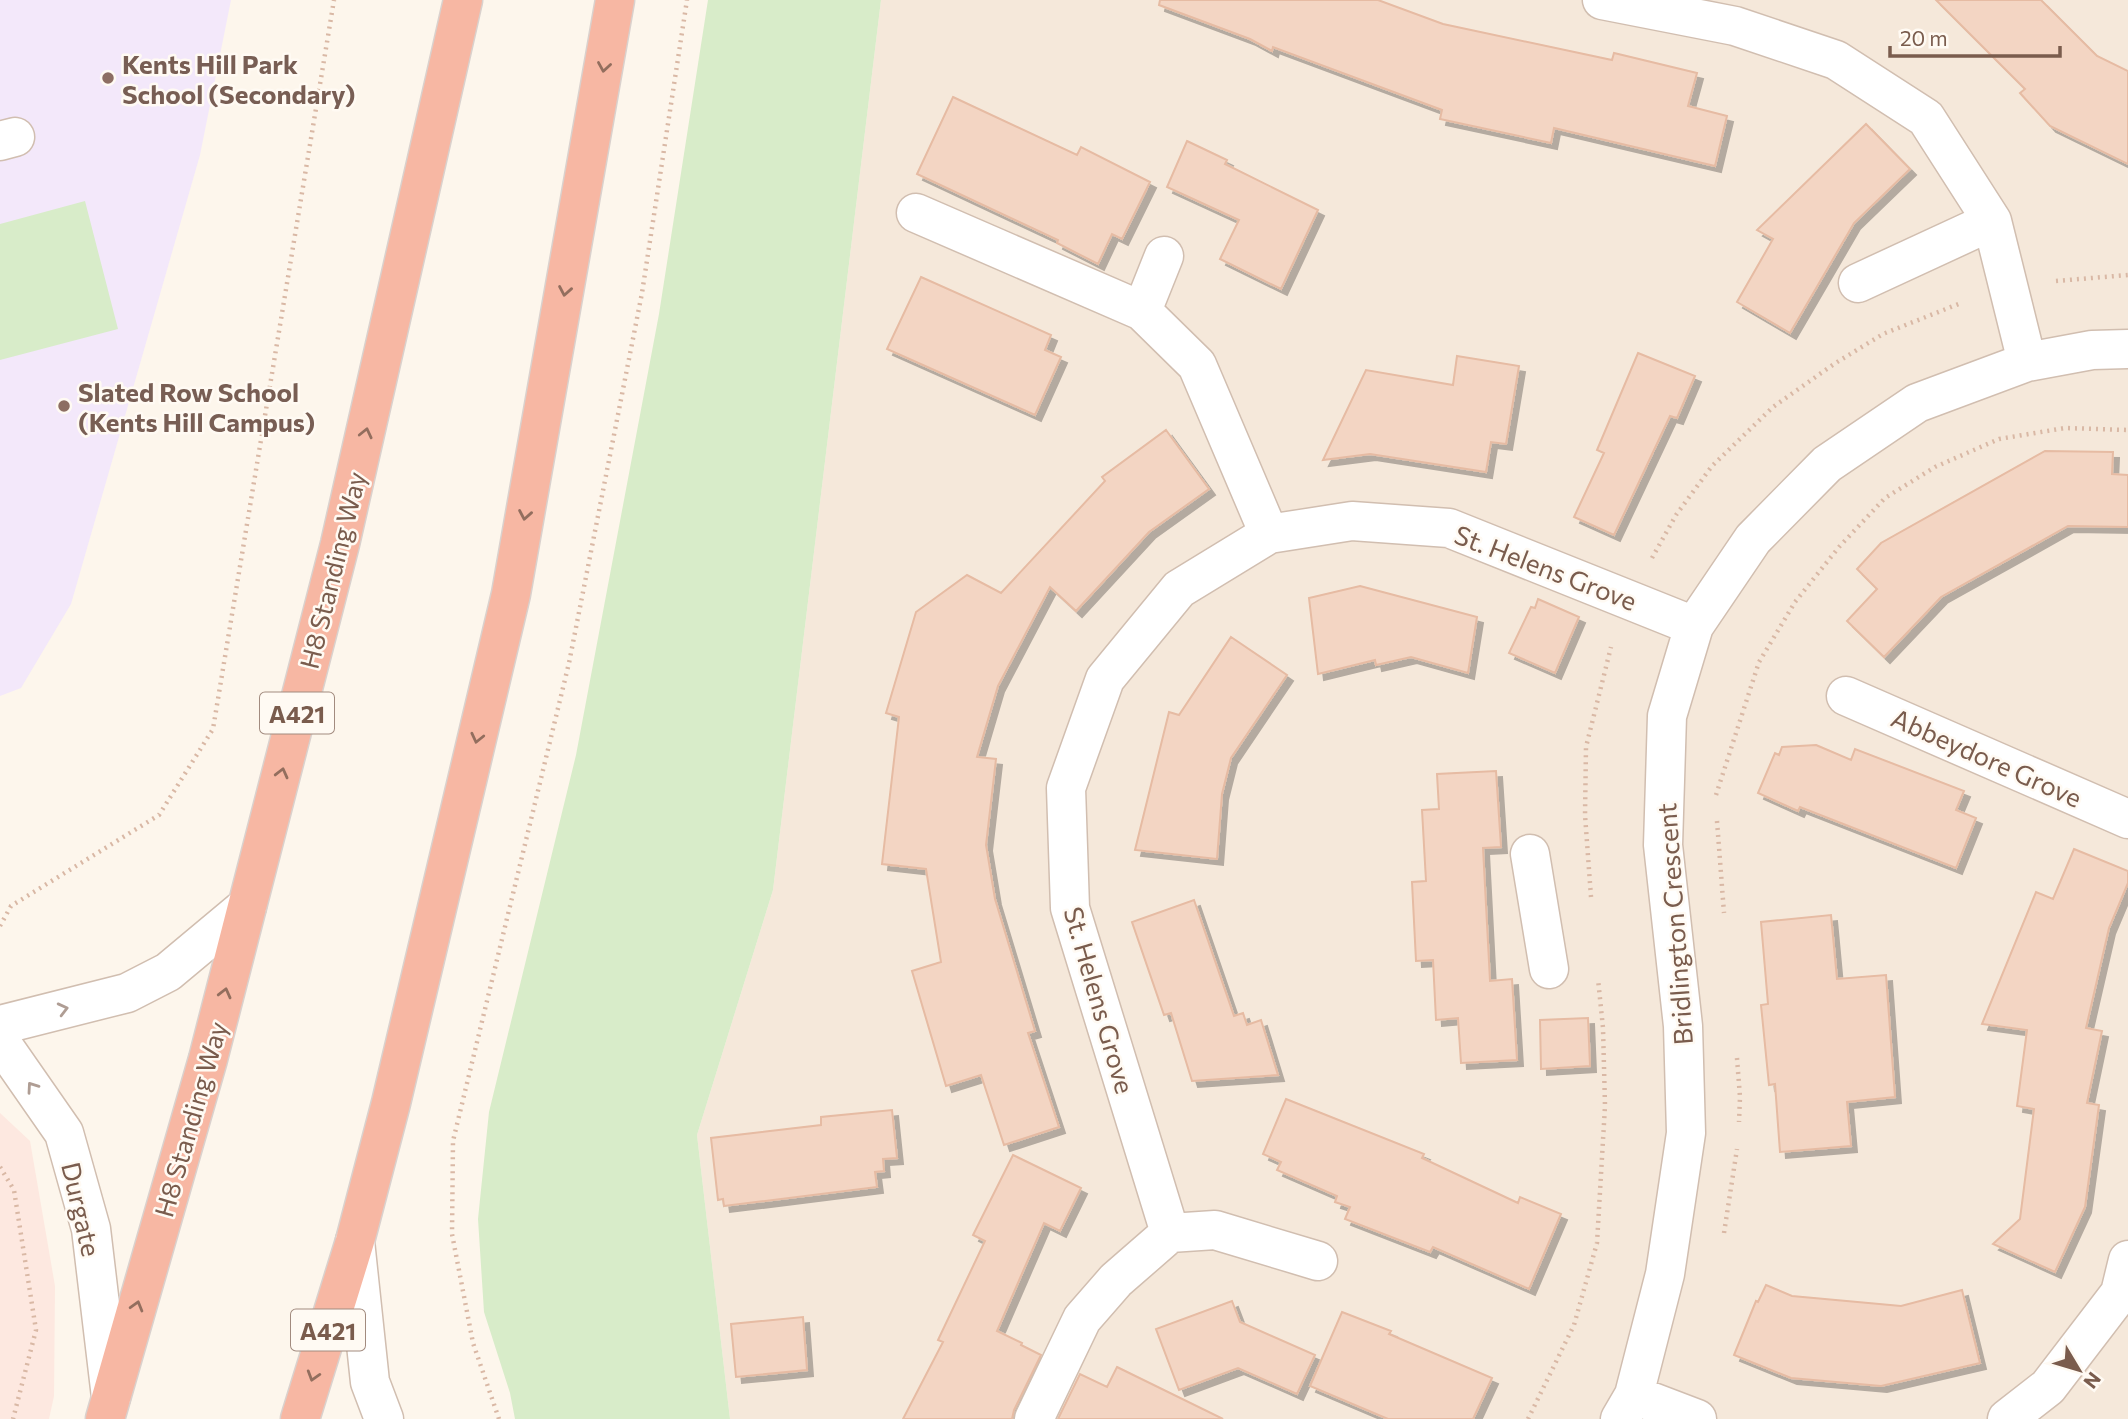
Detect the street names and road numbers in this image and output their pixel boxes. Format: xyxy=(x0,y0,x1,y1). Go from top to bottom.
street label: H8 Standing Way xyxy=(293,468,371,672)
street label: St. Helens Grove xyxy=(1451,518,1641,616)
road number: A421 xyxy=(260,692,334,734)
street label: Abbeydore Grove xyxy=(1887,701,2087,813)
street label: Bridlington Crescent xyxy=(1650,802,1698,1046)
street label: St. Helens Grove xyxy=(1059,903,1141,1097)
street label: H8 Standing Way xyxy=(147,1018,233,1220)
street label: Durgate xyxy=(56,1159,108,1259)
road number: A421 xyxy=(291,1310,365,1350)

